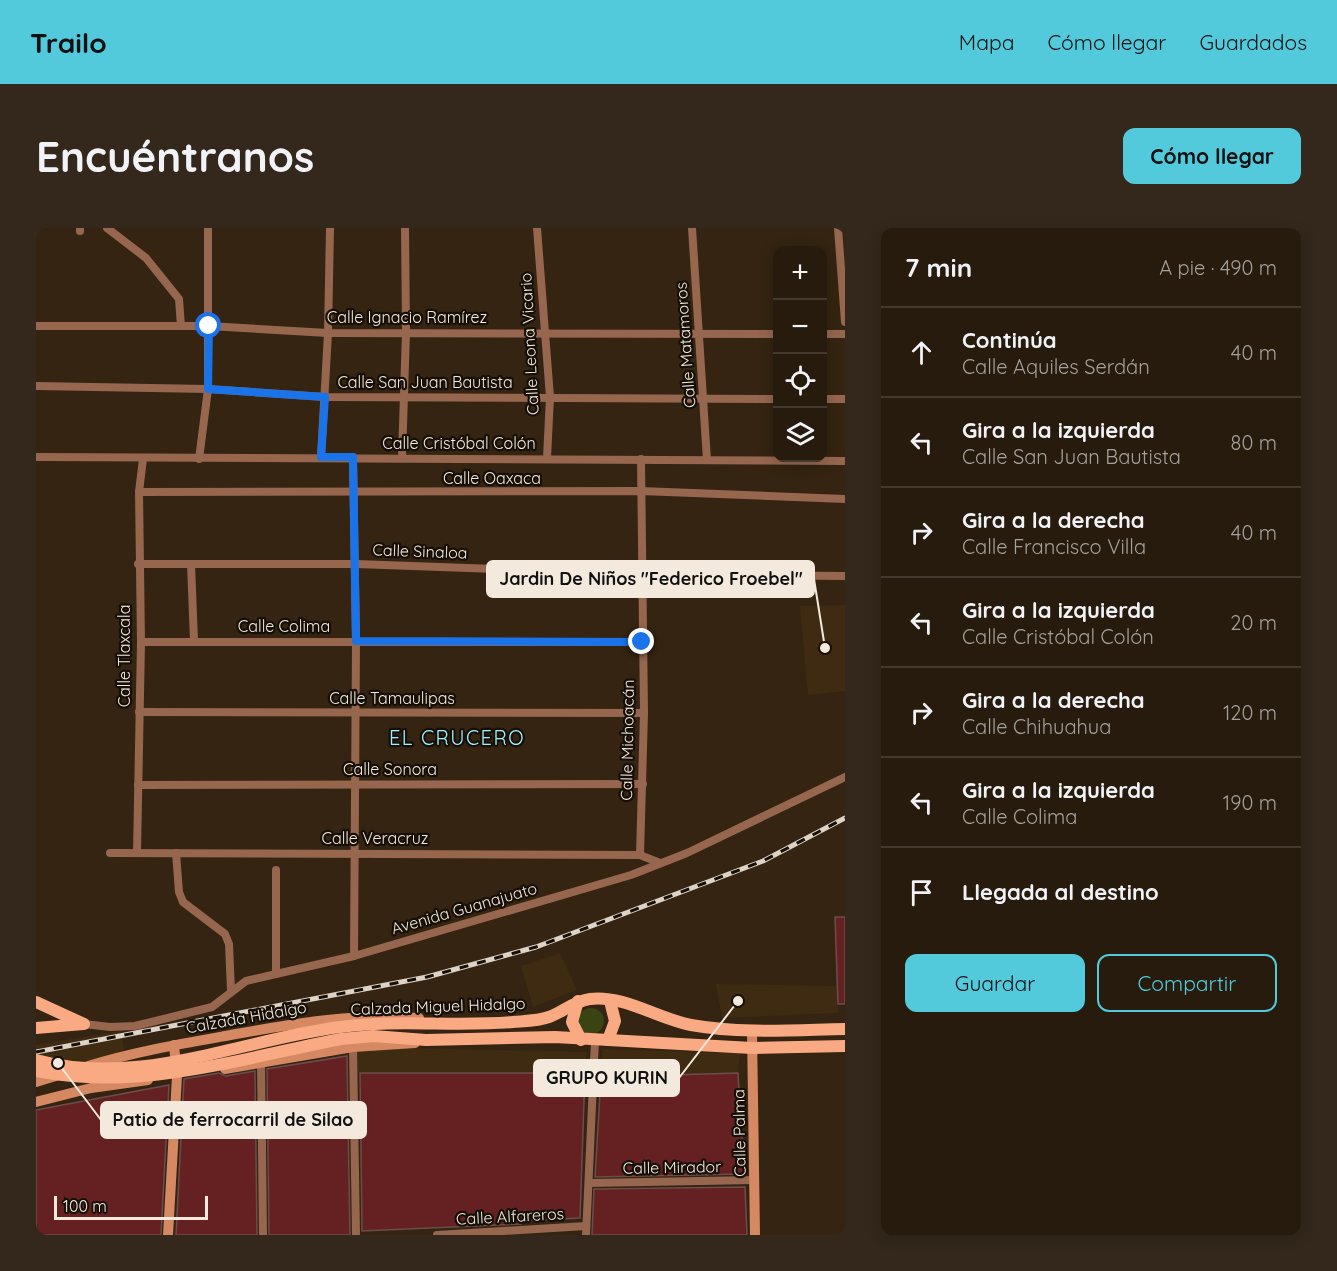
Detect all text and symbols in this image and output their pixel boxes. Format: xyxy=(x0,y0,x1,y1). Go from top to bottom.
text: Trailo xyxy=(30,25,107,60)
text: Mapa xyxy=(959,29,1014,55)
text: Cómo llegar xyxy=(1047,29,1166,55)
text: Guardados xyxy=(1199,29,1307,55)
button: Cómo llegar xyxy=(1123,128,1301,184)
text: Encuéntranos xyxy=(36,130,314,183)
map controls xyxy=(773,246,827,462)
button: + xyxy=(773,246,827,300)
text: 7 min xyxy=(905,251,972,284)
text: A pie · 490 m xyxy=(1159,255,1277,280)
street label: Calle Leona Vicario xyxy=(515,272,543,416)
street label: Calle Matamoros xyxy=(671,281,699,409)
button: − xyxy=(773,300,827,354)
street label: Calle Ignacio Ramírez xyxy=(327,307,487,327)
route start xyxy=(195,312,221,338)
text: Continúa xyxy=(962,326,1057,354)
icon: ahead xyxy=(905,336,938,369)
text: 40 m xyxy=(1231,340,1277,365)
button: locate xyxy=(773,354,827,408)
text: Calle Aquiles Serdán xyxy=(962,354,1150,379)
street label: Calle San Juan Bautista xyxy=(337,372,513,392)
button: layers xyxy=(773,408,827,462)
text: Gira a la izquierda xyxy=(962,416,1155,444)
icon: left xyxy=(905,426,938,459)
text: 80 m xyxy=(1231,430,1277,455)
street label: Calle Cristóbal Colón xyxy=(382,433,536,453)
text: Calle San Juan Bautista xyxy=(962,444,1181,469)
street label: Calle Oaxaca xyxy=(443,468,541,488)
text: Gira a la derecha xyxy=(962,506,1145,534)
icon: right xyxy=(905,516,938,549)
text: 40 m xyxy=(1231,520,1277,545)
text: Calle Francisco Villa xyxy=(962,534,1146,559)
street label: Calle Sinaloa xyxy=(372,539,468,563)
callout: Jardin De Niños "Federico Froebel" xyxy=(487,561,814,597)
text: Jardin De Niños "Federico Froebel" xyxy=(499,567,803,590)
text: Gira a la izquierda xyxy=(962,596,1155,624)
street label: Calle Tlaxcala xyxy=(114,605,134,707)
icon: left xyxy=(905,606,938,639)
text: 20 m xyxy=(1230,610,1277,635)
street label: Calle Colima xyxy=(238,616,330,636)
text: Calle Cristóbal Colón xyxy=(962,624,1154,649)
route end xyxy=(628,628,654,654)
street label: Calle Michoacán xyxy=(616,679,638,801)
text: Gira a la derecha xyxy=(962,686,1145,714)
street label: Calle Tamaulipas xyxy=(329,688,455,708)
icon: right xyxy=(905,696,938,729)
text: 120 m xyxy=(1223,700,1277,725)
text: Calle Chihuahua xyxy=(962,714,1111,739)
district label: EL CRUCERO xyxy=(389,725,525,750)
street label: Calle Sonora xyxy=(343,759,437,779)
text: Gira a la izquierda xyxy=(962,776,1155,804)
icon: left xyxy=(905,786,938,819)
text: 190 m xyxy=(1223,790,1277,815)
text: Calle Colima xyxy=(962,804,1077,829)
street label: Calle Veracruz xyxy=(322,828,428,848)
icon: arrive xyxy=(905,876,938,909)
street label: Avenida Guanajuato xyxy=(389,878,539,938)
text: Llegada al destino xyxy=(962,878,1159,906)
button: Guardar xyxy=(905,954,1085,1012)
button: Compartir xyxy=(1097,954,1277,1012)
street label: Calzada Miguel Hidalgo xyxy=(350,993,526,1019)
street label: Calzada Hidalgo xyxy=(184,997,308,1037)
callout: GRUPO KURIN xyxy=(534,1060,679,1096)
text: GRUPO KURIN xyxy=(546,1066,668,1089)
street label: Calle Palma xyxy=(728,1089,750,1177)
callout: Patio de ferrocarril de Silao xyxy=(101,1102,366,1138)
text: Patio de ferrocarril de Silao xyxy=(112,1108,354,1131)
street label: Calle Mirador xyxy=(623,1156,721,1178)
scale bar xyxy=(54,1193,208,1220)
text: 100 m xyxy=(63,1196,107,1216)
street label: Calle Alfareros xyxy=(456,1203,564,1229)

